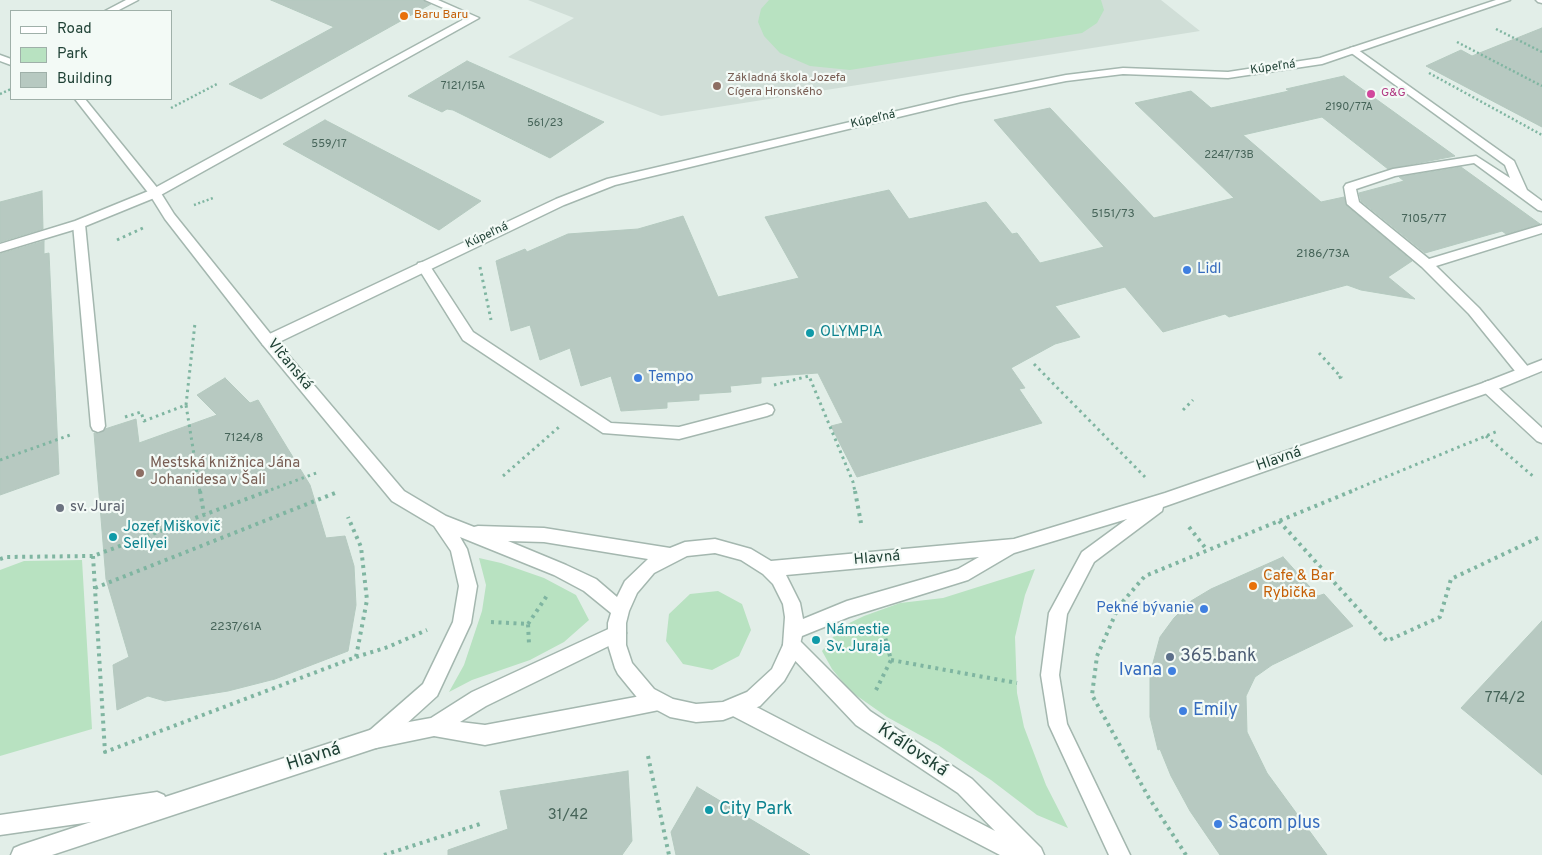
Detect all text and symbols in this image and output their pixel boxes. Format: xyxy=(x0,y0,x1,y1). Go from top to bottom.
place label: Baru Baru xyxy=(414,9,468,23)
legend xyxy=(10,10,172,100)
marker: Baru Baru xyxy=(398,10,410,22)
text: Road xyxy=(57,20,92,39)
text: Park xyxy=(57,45,88,64)
street label: Kúpeľná xyxy=(1249,58,1297,78)
text: Building xyxy=(57,70,112,89)
place label: Základná škola Jozefa Cígera Hronského xyxy=(727,72,846,100)
house number: 7121/15A xyxy=(441,80,485,94)
marker: Základná škola Jozefa Cígera Hronského xyxy=(711,80,723,92)
place label: G&G xyxy=(1381,87,1406,101)
marker: G&G xyxy=(1365,88,1377,100)
house number: 2190/77A xyxy=(1325,101,1373,115)
street label: Kúpeľná xyxy=(849,108,897,132)
house number: 561/23 xyxy=(527,117,563,131)
house number: 559/17 xyxy=(311,138,347,152)
house number: 2247/73B xyxy=(1204,149,1254,163)
house number: 5151/73 xyxy=(1091,208,1135,222)
house number: 7105/77 xyxy=(1401,213,1447,227)
street label: Kúpeľná xyxy=(463,220,511,252)
house number: 2186/73A xyxy=(1296,248,1350,262)
place label: Lidl xyxy=(1197,261,1222,279)
marker: Lidl xyxy=(1181,264,1193,276)
place label: OLYMPIA xyxy=(820,324,883,342)
marker: OLYMPIA xyxy=(804,327,816,339)
street label: Vlčanská xyxy=(263,336,315,394)
place label: Tempo xyxy=(648,369,694,387)
marker: Tempo xyxy=(632,372,644,384)
house number: 7124/8 xyxy=(225,432,263,446)
street label: Hlavná xyxy=(1254,444,1304,476)
place label: Mestská knižnica Jána Johanidesa v Šali xyxy=(150,455,300,490)
marker: Mestská knižnica Jána Johanidesa v Šali xyxy=(134,467,146,479)
place label: sv. Juraj xyxy=(70,499,125,517)
marker: sv. Juraj xyxy=(54,502,66,514)
place label: Jozef Miškovič Sellyei xyxy=(123,519,221,554)
marker: Jozef Miškovič Sellyei xyxy=(107,531,119,543)
street label: Hlavná xyxy=(853,548,901,570)
place label: Cafe & Bar Rybička xyxy=(1263,568,1334,603)
marker: Cafe & Bar Rybička xyxy=(1247,580,1259,592)
place label: Pekné bývanie xyxy=(1096,600,1194,618)
marker: Pekné bývanie xyxy=(1198,603,1210,615)
house number: 2237/61A xyxy=(210,621,262,635)
place label: Námestie Sv. Juraja xyxy=(826,622,891,657)
marker: Námestie Sv. Juraja xyxy=(810,634,822,646)
place label: 365.bank xyxy=(1180,646,1257,668)
marker: 365.bank xyxy=(1164,651,1176,663)
place label: Ivana xyxy=(1119,660,1162,682)
marker: Ivana xyxy=(1166,665,1178,677)
house number: 774/2 xyxy=(1485,690,1525,708)
place label: Emily xyxy=(1193,700,1238,722)
marker: Emily xyxy=(1177,705,1189,717)
street label: Kráľovská xyxy=(873,720,951,782)
street label: Hlavná xyxy=(284,739,344,777)
place label: City Park xyxy=(719,799,793,821)
marker: City Park xyxy=(703,804,715,816)
house number: 31/42 xyxy=(548,807,588,825)
place label: Sacom plus xyxy=(1228,813,1321,835)
marker: Sacom plus xyxy=(1212,818,1224,830)

